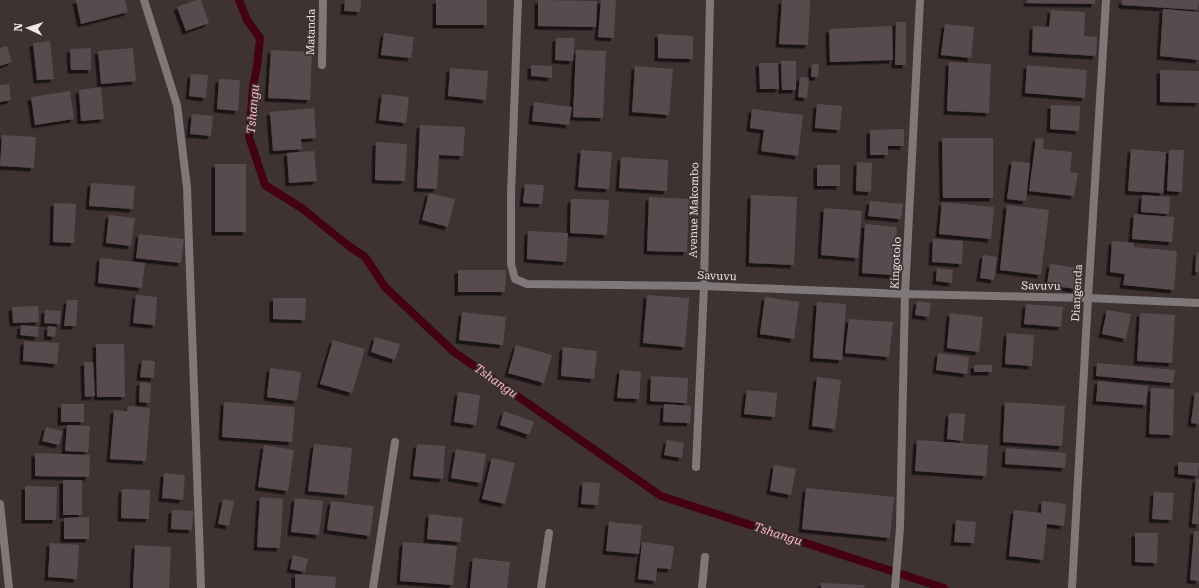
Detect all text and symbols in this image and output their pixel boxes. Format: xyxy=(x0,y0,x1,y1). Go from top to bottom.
north arrow xyxy=(8,8,48,48)
street label: Matanda xyxy=(304,9,318,55)
text: N xyxy=(12,22,25,32)
water label: Tshangu xyxy=(244,84,262,134)
street label: Avenue Makombo xyxy=(687,162,701,258)
street label: Kingotolo xyxy=(888,236,904,289)
street label: Diangenda xyxy=(1069,264,1085,322)
street label: Savuvu xyxy=(697,269,737,283)
street label: Savuvu xyxy=(1021,279,1061,293)
water label: Tshangu xyxy=(472,361,520,401)
water label: Tshangu xyxy=(752,520,804,548)

